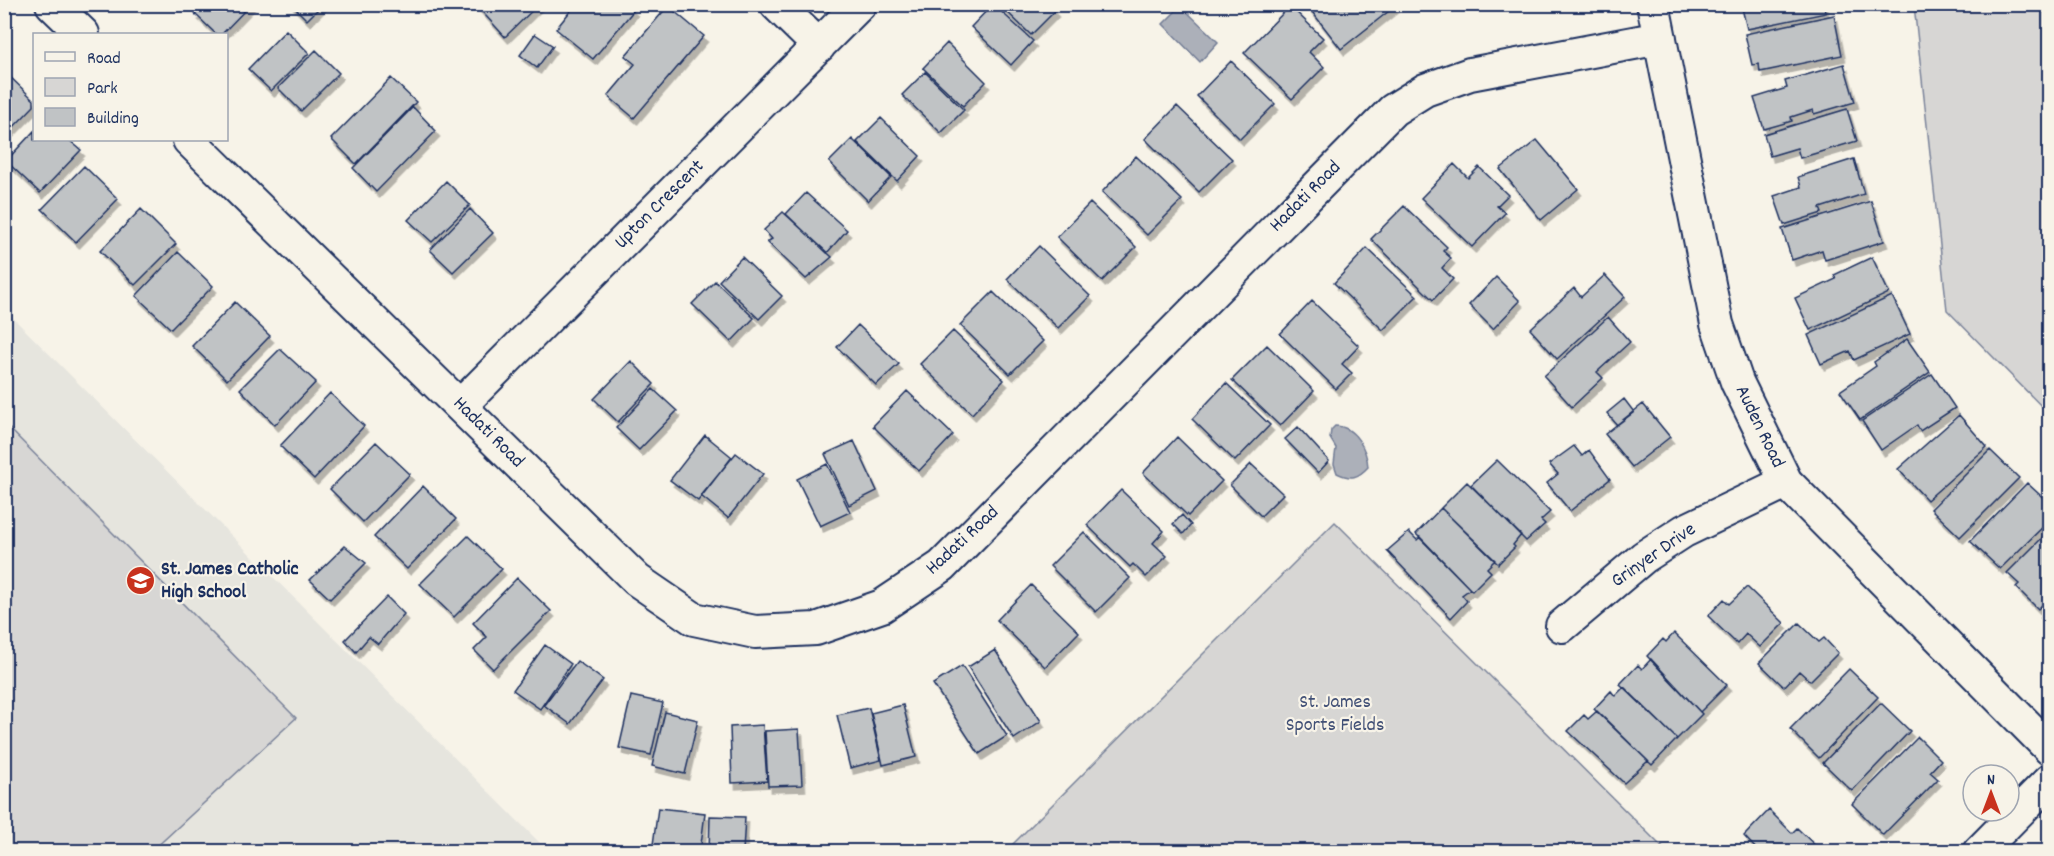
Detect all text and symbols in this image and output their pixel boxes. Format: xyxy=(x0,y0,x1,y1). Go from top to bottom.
legend xyxy=(33,33,228,141)
text: Road xyxy=(87,47,121,72)
text: Park xyxy=(87,77,118,102)
text: Building xyxy=(87,107,139,132)
street label: Upton Crescent xyxy=(609,154,711,256)
street label: Hadati Road xyxy=(1264,155,1348,239)
street label: Auden Road xyxy=(1727,381,1791,473)
street label: Hadati Road xyxy=(446,391,530,475)
street label: Hadati Road xyxy=(920,500,1006,582)
street label: Grinyer Drive xyxy=(1606,516,1702,596)
place label: St. James Catholic High School xyxy=(161,556,298,607)
school or university icon: St. James Catholic High School xyxy=(124,565,156,597)
park label: St. James Sports Fields xyxy=(1286,689,1384,740)
north arrow xyxy=(1961,763,2021,823)
text: N xyxy=(1987,769,1995,792)

